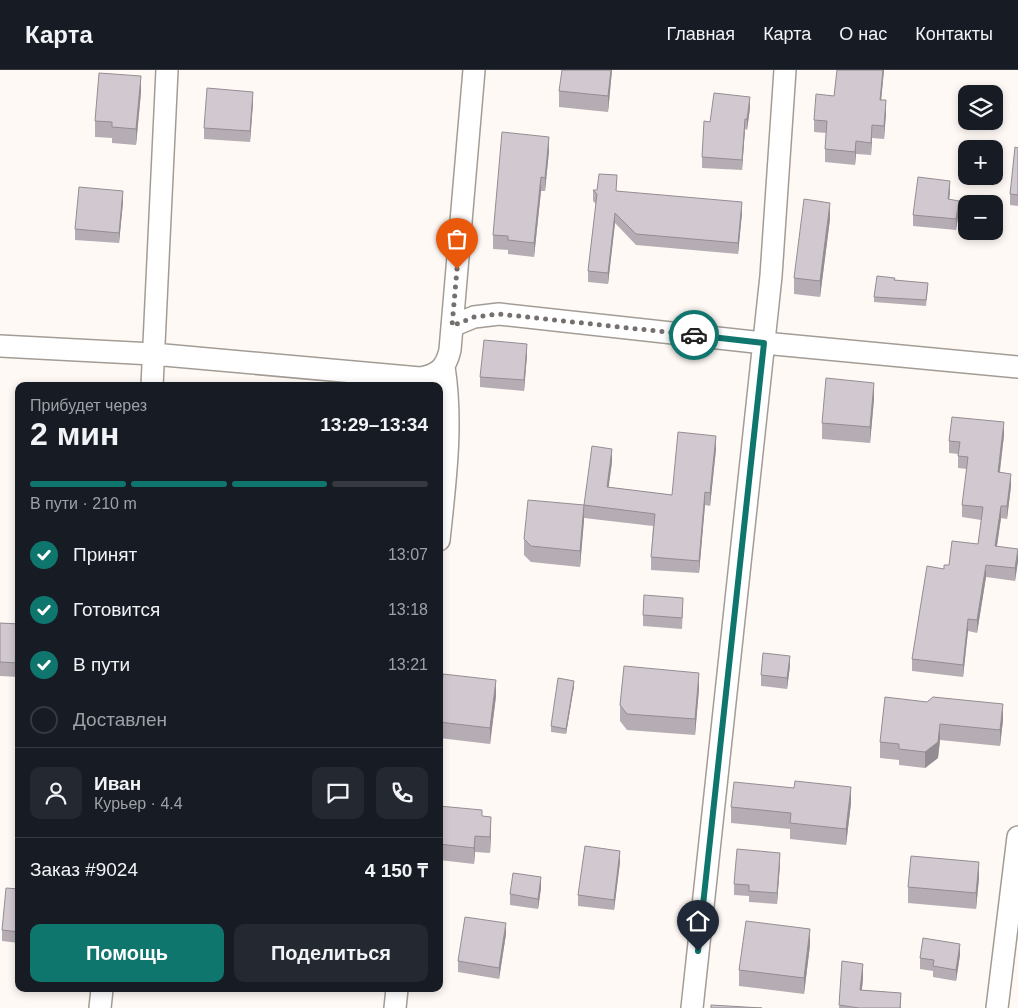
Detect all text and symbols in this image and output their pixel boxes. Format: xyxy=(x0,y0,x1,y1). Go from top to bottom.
text: Карта xyxy=(25,21,93,48)
text: Главная xyxy=(667,24,735,44)
text: Карта xyxy=(763,24,811,44)
text: О нас xyxy=(839,24,887,44)
text: Контакты xyxy=(915,24,993,44)
map controls xyxy=(958,85,1003,240)
button: layers xyxy=(958,85,1003,130)
button: + xyxy=(958,140,1003,185)
button: − xyxy=(958,195,1003,240)
pin xyxy=(436,218,478,269)
icon: bag xyxy=(443,225,471,253)
courier xyxy=(669,310,719,360)
icon: car xyxy=(680,321,708,349)
text: Прибудет через xyxy=(30,397,147,414)
text: 13:29–13:34 xyxy=(320,414,428,435)
text: 2 мин xyxy=(30,416,119,452)
text: В пути · 210 m xyxy=(30,495,137,512)
icon: check xyxy=(30,541,58,569)
text: Принят xyxy=(73,544,137,565)
text: 13:07 xyxy=(388,546,428,563)
icon: check xyxy=(30,596,58,624)
text: Готовится xyxy=(73,599,160,620)
text: 13:18 xyxy=(388,601,428,618)
icon: check xyxy=(30,651,58,679)
text: В пути xyxy=(73,654,130,675)
text: 13:21 xyxy=(388,656,428,673)
text: Доставлен xyxy=(73,709,167,730)
button: person xyxy=(30,767,82,819)
button: chat xyxy=(312,767,364,819)
button: phone xyxy=(376,767,428,819)
text: Иван xyxy=(94,773,141,794)
text: Курьер · 4.4 xyxy=(94,795,183,812)
text: Заказ #9024 xyxy=(30,859,138,880)
text: 4 150 ₸ xyxy=(365,860,428,881)
pin xyxy=(677,900,719,951)
icon: home xyxy=(684,907,712,935)
button: Помощь xyxy=(30,924,224,982)
button: Поделиться xyxy=(234,924,428,982)

